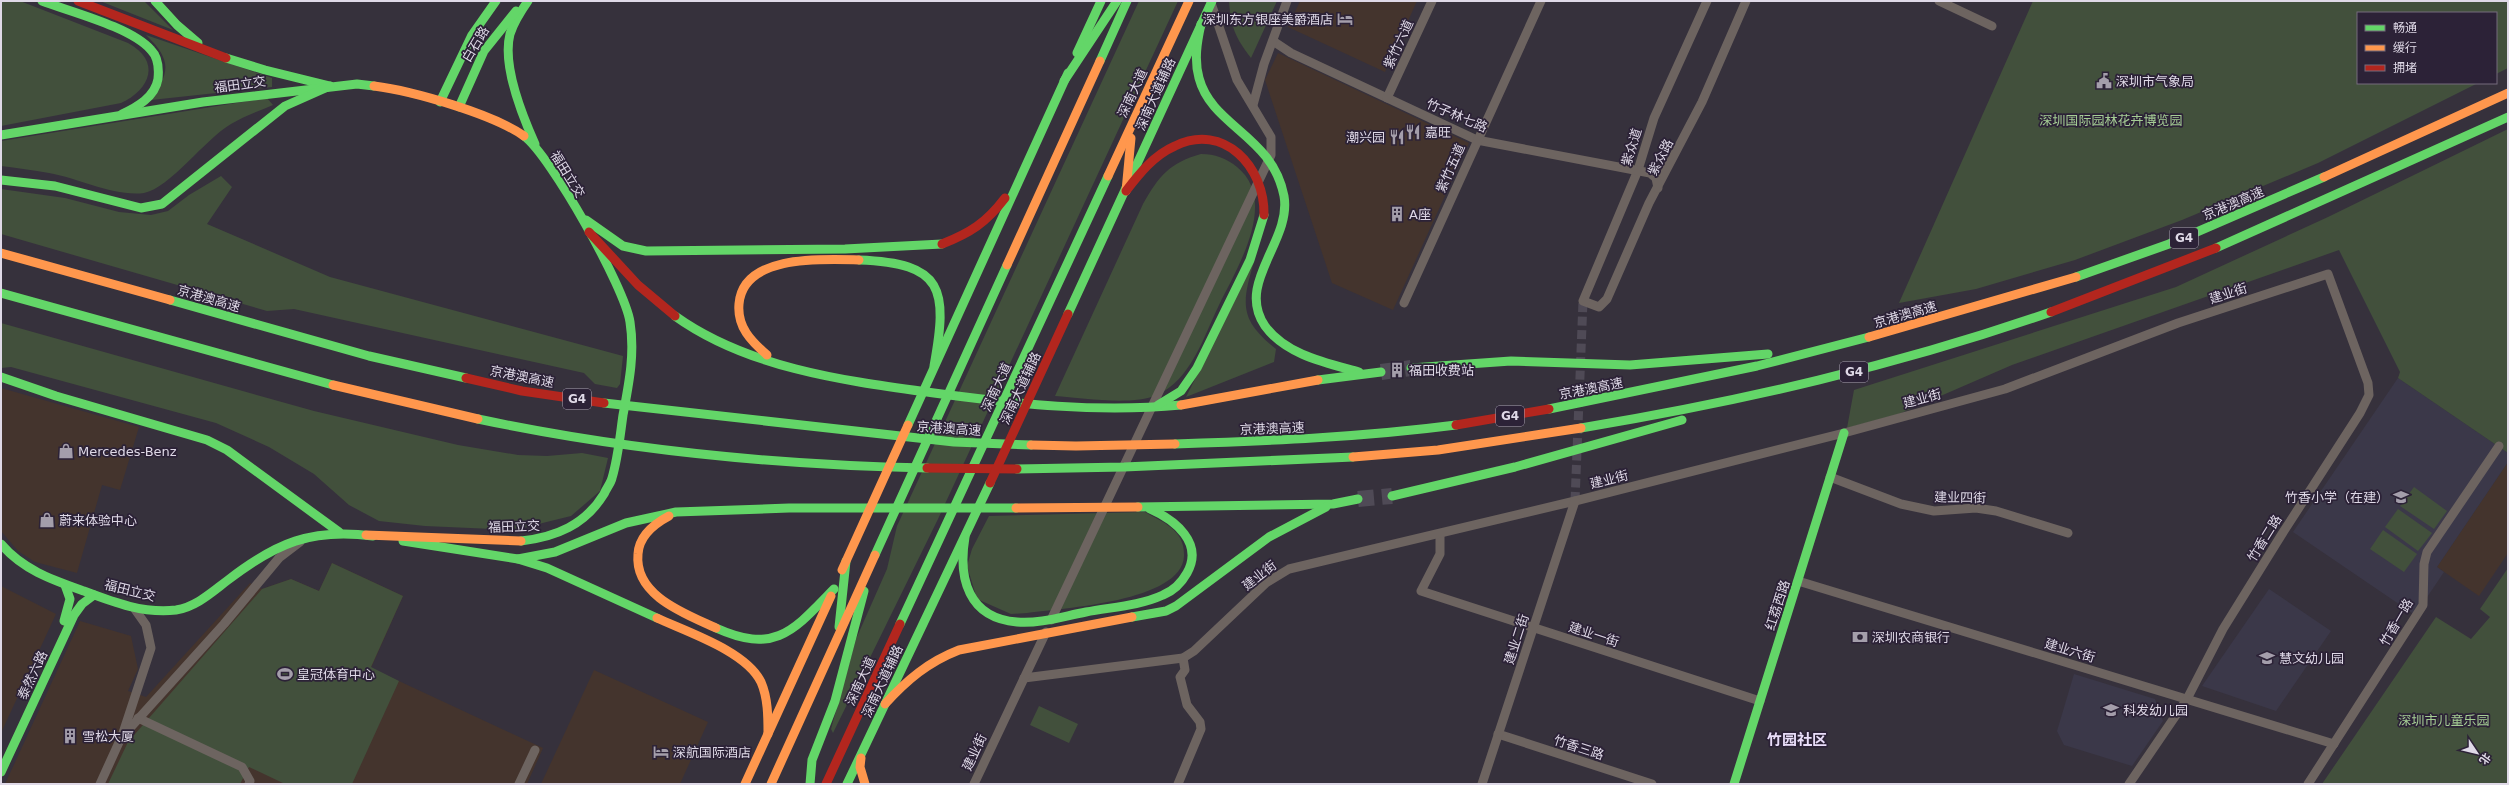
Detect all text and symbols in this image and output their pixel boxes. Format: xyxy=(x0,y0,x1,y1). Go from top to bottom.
hotel icon: 深圳东方银座美爵酒店 xyxy=(1336,10,1354,28)
place label: 深圳东方银座美爵酒店 xyxy=(1203,12,1333,27)
legend xyxy=(2357,12,2497,84)
street label: 紫竹六道 xyxy=(1381,17,1416,71)
text: 畅通 xyxy=(2393,21,2417,35)
street label: 白石路 xyxy=(459,24,492,65)
text: 缓行 xyxy=(2393,41,2417,55)
street label: 深南大道辅路 xyxy=(1133,56,1178,133)
text: 拥堵 xyxy=(2393,61,2417,75)
street label: 深南大道 xyxy=(1115,66,1150,120)
public building icon: 深圳市气象局 xyxy=(2095,72,2113,90)
street label: 福田立交 xyxy=(213,73,267,96)
place label: 深圳市气象局 xyxy=(2116,74,2194,89)
street label: 竹子林七路 xyxy=(1424,96,1490,135)
park label: 深圳国际园林花卉博览园 xyxy=(2039,113,2183,128)
restaurant icon: 嘉旺 xyxy=(1404,123,1422,141)
place label: 嘉旺 xyxy=(1425,125,1451,140)
street label: 紫众道 xyxy=(1619,126,1644,168)
restaurant icon: 潮兴园 xyxy=(1388,128,1406,146)
place label: 潮兴园 xyxy=(1346,130,1385,145)
street label: 紫众路 xyxy=(1645,136,1676,178)
street label: 紫竹五道 xyxy=(1433,141,1468,195)
street label: 福田立交 xyxy=(547,148,588,200)
street label: 京港澳高速 xyxy=(2200,184,2266,223)
building icon: A座 xyxy=(1388,205,1406,223)
place label: A座 xyxy=(1409,207,1431,222)
road number: G4 xyxy=(2170,228,2198,248)
street label: 建业街 xyxy=(2207,280,2249,307)
street label: 京港澳高速 xyxy=(176,282,242,315)
street label: 京港澳高速 xyxy=(1872,298,1938,331)
street label: 深南大道辅路 xyxy=(997,350,1044,427)
street label: 深南大道 xyxy=(979,360,1014,414)
building icon: 福田收费站 xyxy=(1388,361,1406,379)
road number: G4 xyxy=(1840,362,1868,382)
street label: 京港澳高速 xyxy=(489,363,555,390)
place label: 福田收费站 xyxy=(1409,363,1474,378)
street label: 京港澳高速 xyxy=(1558,375,1624,402)
street label: 建业街 xyxy=(1901,386,1943,411)
road number: G4 xyxy=(563,389,591,409)
road number: G4 xyxy=(1496,406,1524,426)
street label: 京港澳高速 xyxy=(916,419,982,438)
street label: 京港澳高速 xyxy=(1239,420,1305,437)
shop icon: Mercedes-Benz xyxy=(57,442,75,460)
place label: Mercedes-Benz xyxy=(78,444,177,459)
street label: 建业街 xyxy=(1588,467,1630,491)
school or university icon: 竹香小学（在建） xyxy=(2392,488,2410,506)
street label: 建业四街 xyxy=(1934,490,1986,505)
place label: 竹香小学（在建） xyxy=(2285,490,2389,505)
shop icon: 蔚来体验中心 xyxy=(38,511,56,529)
street label: 竹香二路 xyxy=(2244,512,2285,564)
place label: 蔚来体验中心 xyxy=(59,513,137,528)
street label: 福田立交 xyxy=(488,518,540,535)
street label: 建业街 xyxy=(1239,557,1279,593)
street label: 福田立交 xyxy=(103,577,157,604)
street label: 红荔西路 xyxy=(1762,578,1793,632)
street label: 竹香一路 xyxy=(2377,596,2416,649)
street label: 建业二街 xyxy=(1501,612,1532,666)
street label: 建业一街 xyxy=(1567,619,1621,650)
bank icon: 深圳农商银行 xyxy=(1851,628,1869,646)
place label: 深圳农商银行 xyxy=(1872,630,1950,645)
street label: 建业六街 xyxy=(2043,636,2097,665)
street label: 深南大道辅路 xyxy=(859,643,906,720)
street label: 泰然六路 xyxy=(15,648,50,702)
school or university icon: 慧文幼儿园 xyxy=(2258,649,2276,667)
place label: 慧文幼儿园 xyxy=(2279,651,2344,666)
street label: 深南大道 xyxy=(843,654,878,708)
sports icon: 皇冠体育中心 xyxy=(276,665,294,683)
place label: 皇冠体育中心 xyxy=(297,667,375,682)
school or university icon: 科发幼儿园 xyxy=(2102,701,2120,719)
place label: 科发幼儿园 xyxy=(2123,703,2188,718)
park label: 深圳市儿童乐园 xyxy=(2398,713,2490,728)
building icon: 雪松大厦 xyxy=(61,727,79,745)
place label: 雪松大厦 xyxy=(82,729,134,744)
street label: 建业街 xyxy=(959,731,989,773)
district label: 竹园社区 xyxy=(1767,731,1827,749)
street label: 竹香三路 xyxy=(1552,732,1606,763)
north arrow xyxy=(2457,733,2497,773)
hotel icon: 深航国际酒店 xyxy=(652,743,670,761)
place label: 深航国际酒店 xyxy=(673,745,751,760)
text: 北 xyxy=(2476,750,2493,767)

